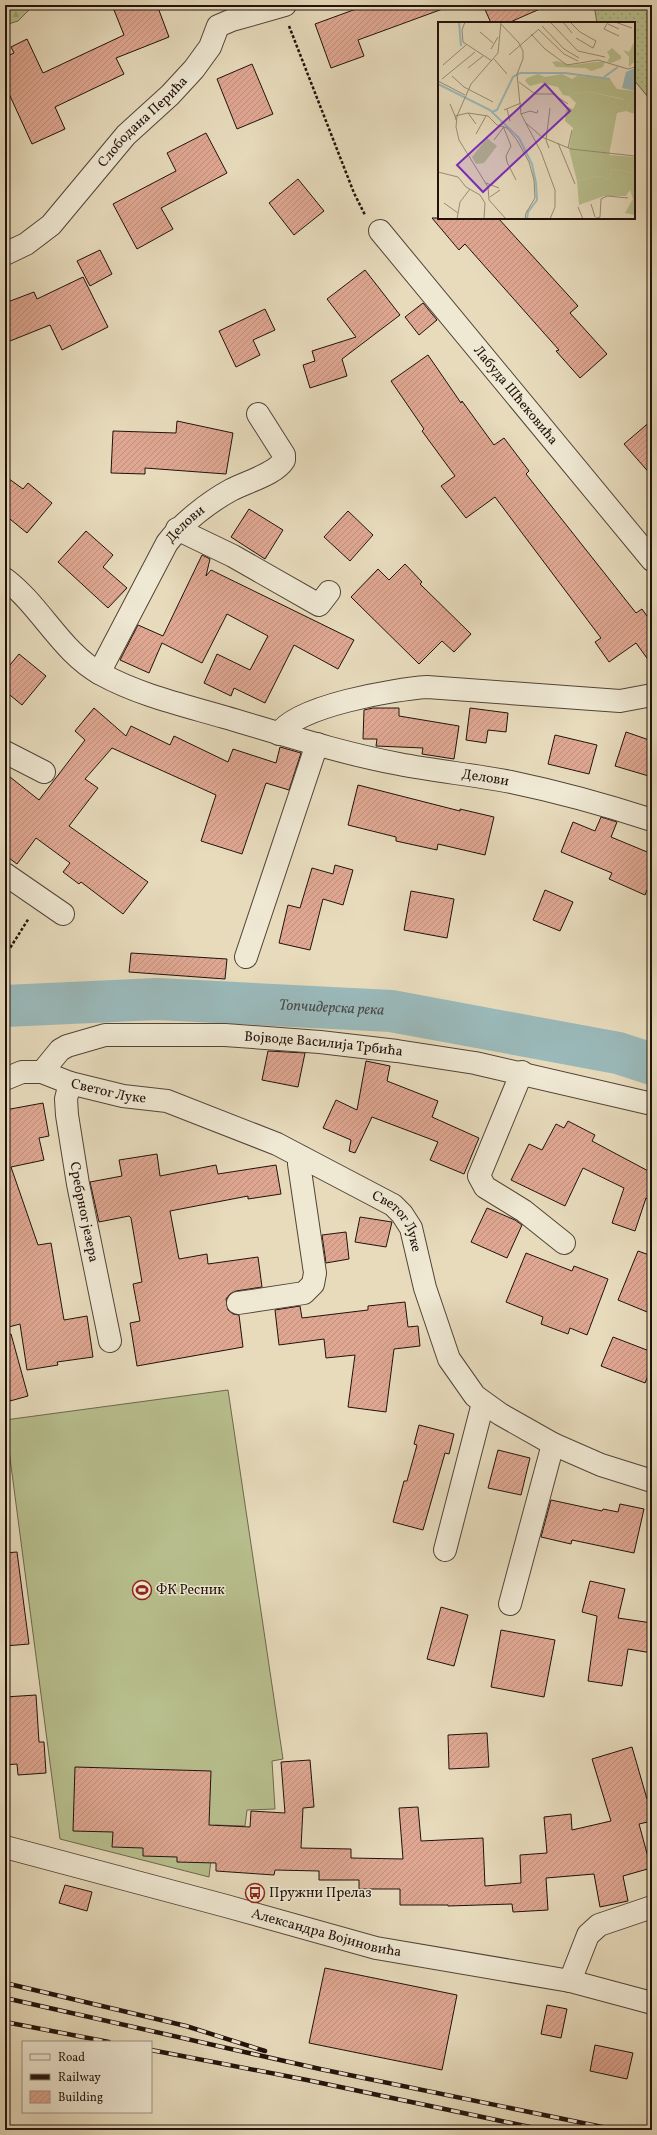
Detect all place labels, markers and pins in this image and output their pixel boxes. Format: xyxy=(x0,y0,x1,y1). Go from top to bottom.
sports icon: ФК Ресник xyxy=(131,1579,153,1601)
place label: ФК Ресник xyxy=(156,1581,225,1600)
bus stop icon: Пружни Прелаз xyxy=(244,1882,266,1904)
place label: Пружни Прелаз xyxy=(269,1884,372,1903)

